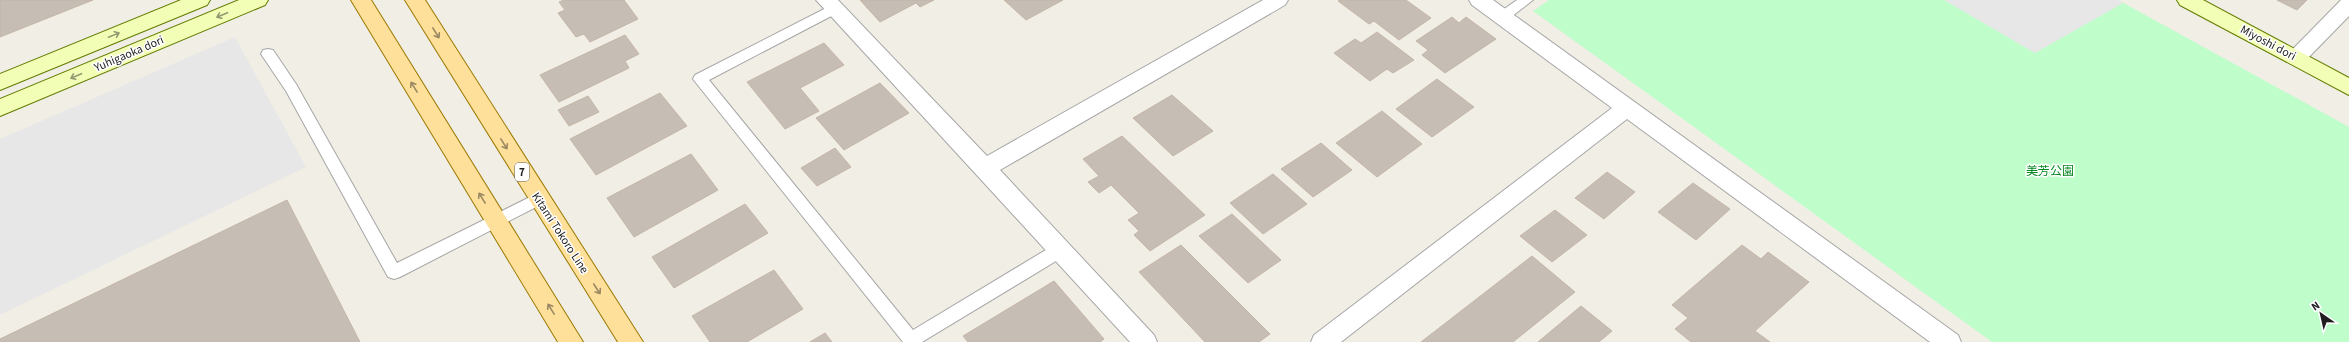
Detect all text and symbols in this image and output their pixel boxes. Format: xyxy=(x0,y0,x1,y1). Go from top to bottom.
one-way arrow xyxy=(217,12,229,19)
street label: Miyoshi dori xyxy=(2237,21,2299,65)
one-way arrow xyxy=(432,27,440,39)
one-way arrow xyxy=(107,31,119,39)
street label: Yuhigaoka dori xyxy=(91,32,167,77)
one-way arrow xyxy=(71,72,83,80)
one-way arrow xyxy=(410,81,418,93)
one-way arrow xyxy=(501,138,509,150)
road number: 7 xyxy=(515,163,529,181)
park label: 美芳公園 xyxy=(2026,163,2074,180)
street label: Kitami Tokoro Line xyxy=(527,189,593,277)
one-way arrow xyxy=(478,192,486,204)
one-way arrow xyxy=(593,283,601,295)
north arrow xyxy=(2301,294,2341,334)
text: N xyxy=(2308,298,2323,314)
one-way arrow xyxy=(546,303,554,315)

